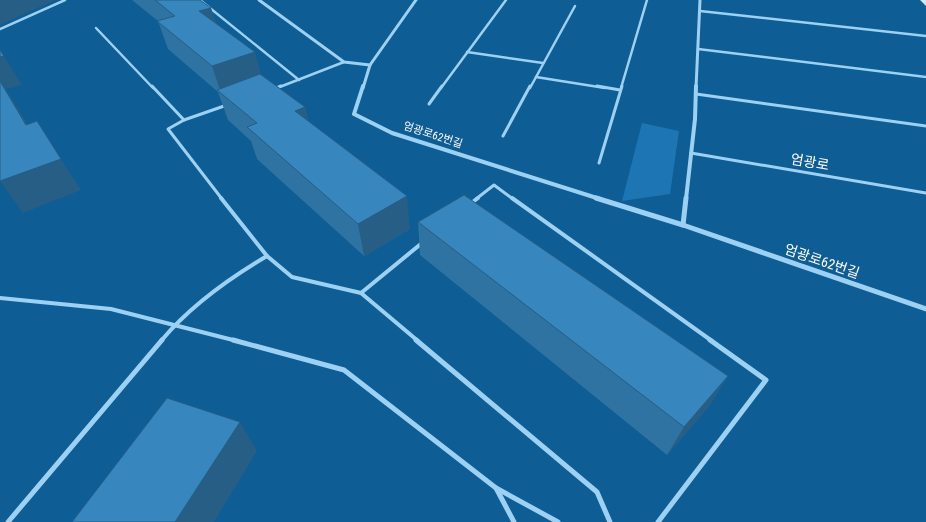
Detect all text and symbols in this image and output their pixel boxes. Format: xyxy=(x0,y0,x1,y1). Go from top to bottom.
street label: 엄광로62번길 xyxy=(402,119,464,151)
street label: 엄광로 xyxy=(790,151,831,173)
street label: 엄광로62번길 xyxy=(782,241,862,281)

